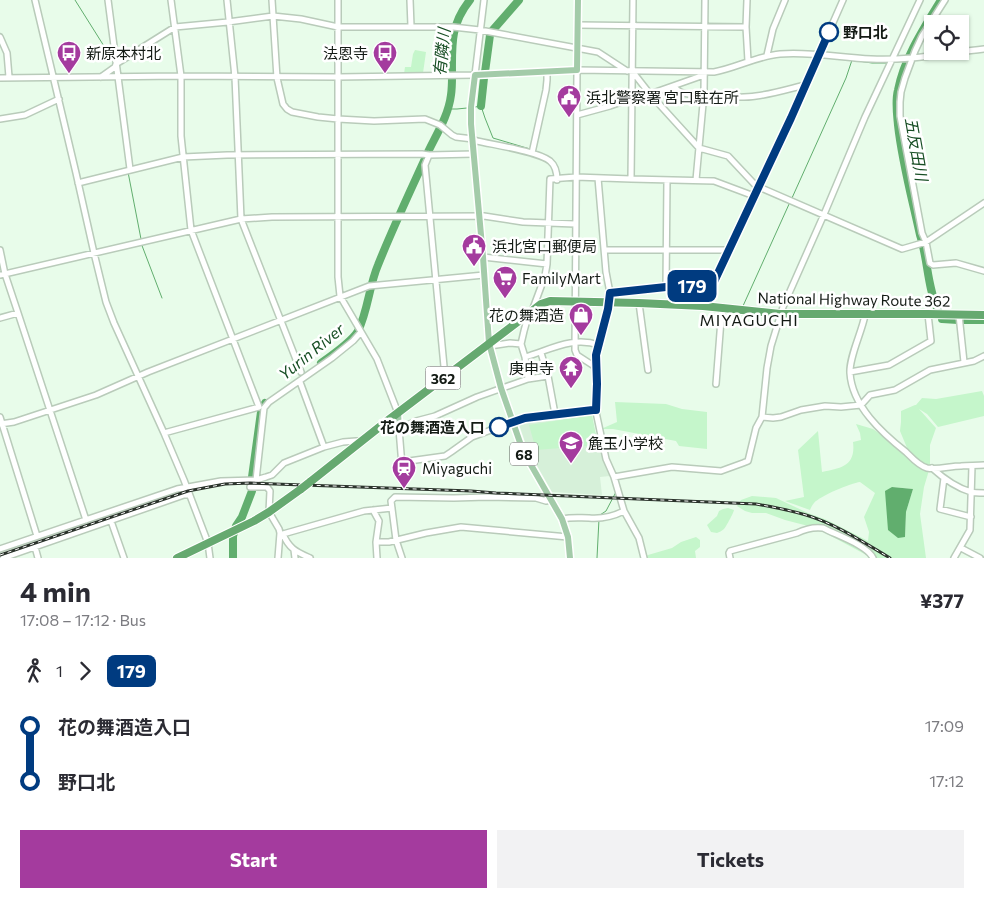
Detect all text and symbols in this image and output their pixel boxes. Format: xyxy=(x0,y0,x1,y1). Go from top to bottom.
map controls xyxy=(924,15,969,60)
button: locate xyxy=(924,15,969,60)
marker: 野口北 xyxy=(819,22,839,42)
place label: 野口北 xyxy=(843,23,888,41)
water label: 有隣川 xyxy=(429,25,453,77)
bus stop icon: 新原本村北 xyxy=(56,40,82,74)
bus stop icon: 法恩寺 xyxy=(372,40,398,74)
place label: 新原本村北 xyxy=(86,44,161,62)
place label: 法恩寺 xyxy=(323,44,368,62)
public building icon: 浜北警察署 宮口駐在所 xyxy=(556,84,582,118)
place label: 浜北警察署 宮口駐在所 xyxy=(586,88,739,106)
water label: 五反田川 xyxy=(902,116,932,184)
public building icon: 浜北宮口郵便局 xyxy=(461,233,487,267)
place label: 浜北宮口郵便局 xyxy=(492,237,597,255)
supermarket icon: FamilyMart xyxy=(492,265,518,299)
place label: FamilyMart xyxy=(522,269,601,287)
line badge: 179 xyxy=(663,270,721,302)
text: 179 xyxy=(677,275,707,297)
street label: National Highway Route 362 xyxy=(757,288,951,310)
shop icon: 花の舞酒造 xyxy=(568,302,594,336)
place label: 花の舞酒造 xyxy=(489,306,564,324)
district label: MIYAGUCHI xyxy=(699,310,799,329)
water label: Yurin River xyxy=(274,318,348,383)
temple icon: 庚申寺 xyxy=(558,355,584,389)
place label: 庚申寺 xyxy=(509,359,554,377)
road number: 362 xyxy=(426,366,460,389)
marker: 花の舞酒造入口 xyxy=(489,417,509,437)
place label: 花の舞酒造入口 xyxy=(380,418,485,436)
school or university icon: 麁玉小学校 xyxy=(558,430,584,464)
place label: 麁玉小学校 xyxy=(588,434,663,452)
road number: 68 xyxy=(510,442,538,466)
station icon: Miyaguchi xyxy=(391,455,417,489)
place label: Miyaguchi xyxy=(422,459,492,477)
text: 4 min xyxy=(20,574,91,608)
text: ¥377 xyxy=(920,589,964,612)
text: 17:08 – 17:12 · Bus xyxy=(20,610,146,629)
icon: walk xyxy=(20,657,48,685)
icon: forward xyxy=(71,657,99,685)
text: 179 xyxy=(117,660,146,682)
text: 1 xyxy=(56,661,63,680)
text: 花の舞酒造入口 xyxy=(58,715,191,738)
text: 17:09 xyxy=(925,716,964,735)
text: 野口北 xyxy=(58,770,115,793)
text: 17:12 xyxy=(929,771,964,790)
button: Start xyxy=(20,830,487,888)
button: Tickets xyxy=(497,830,964,888)

